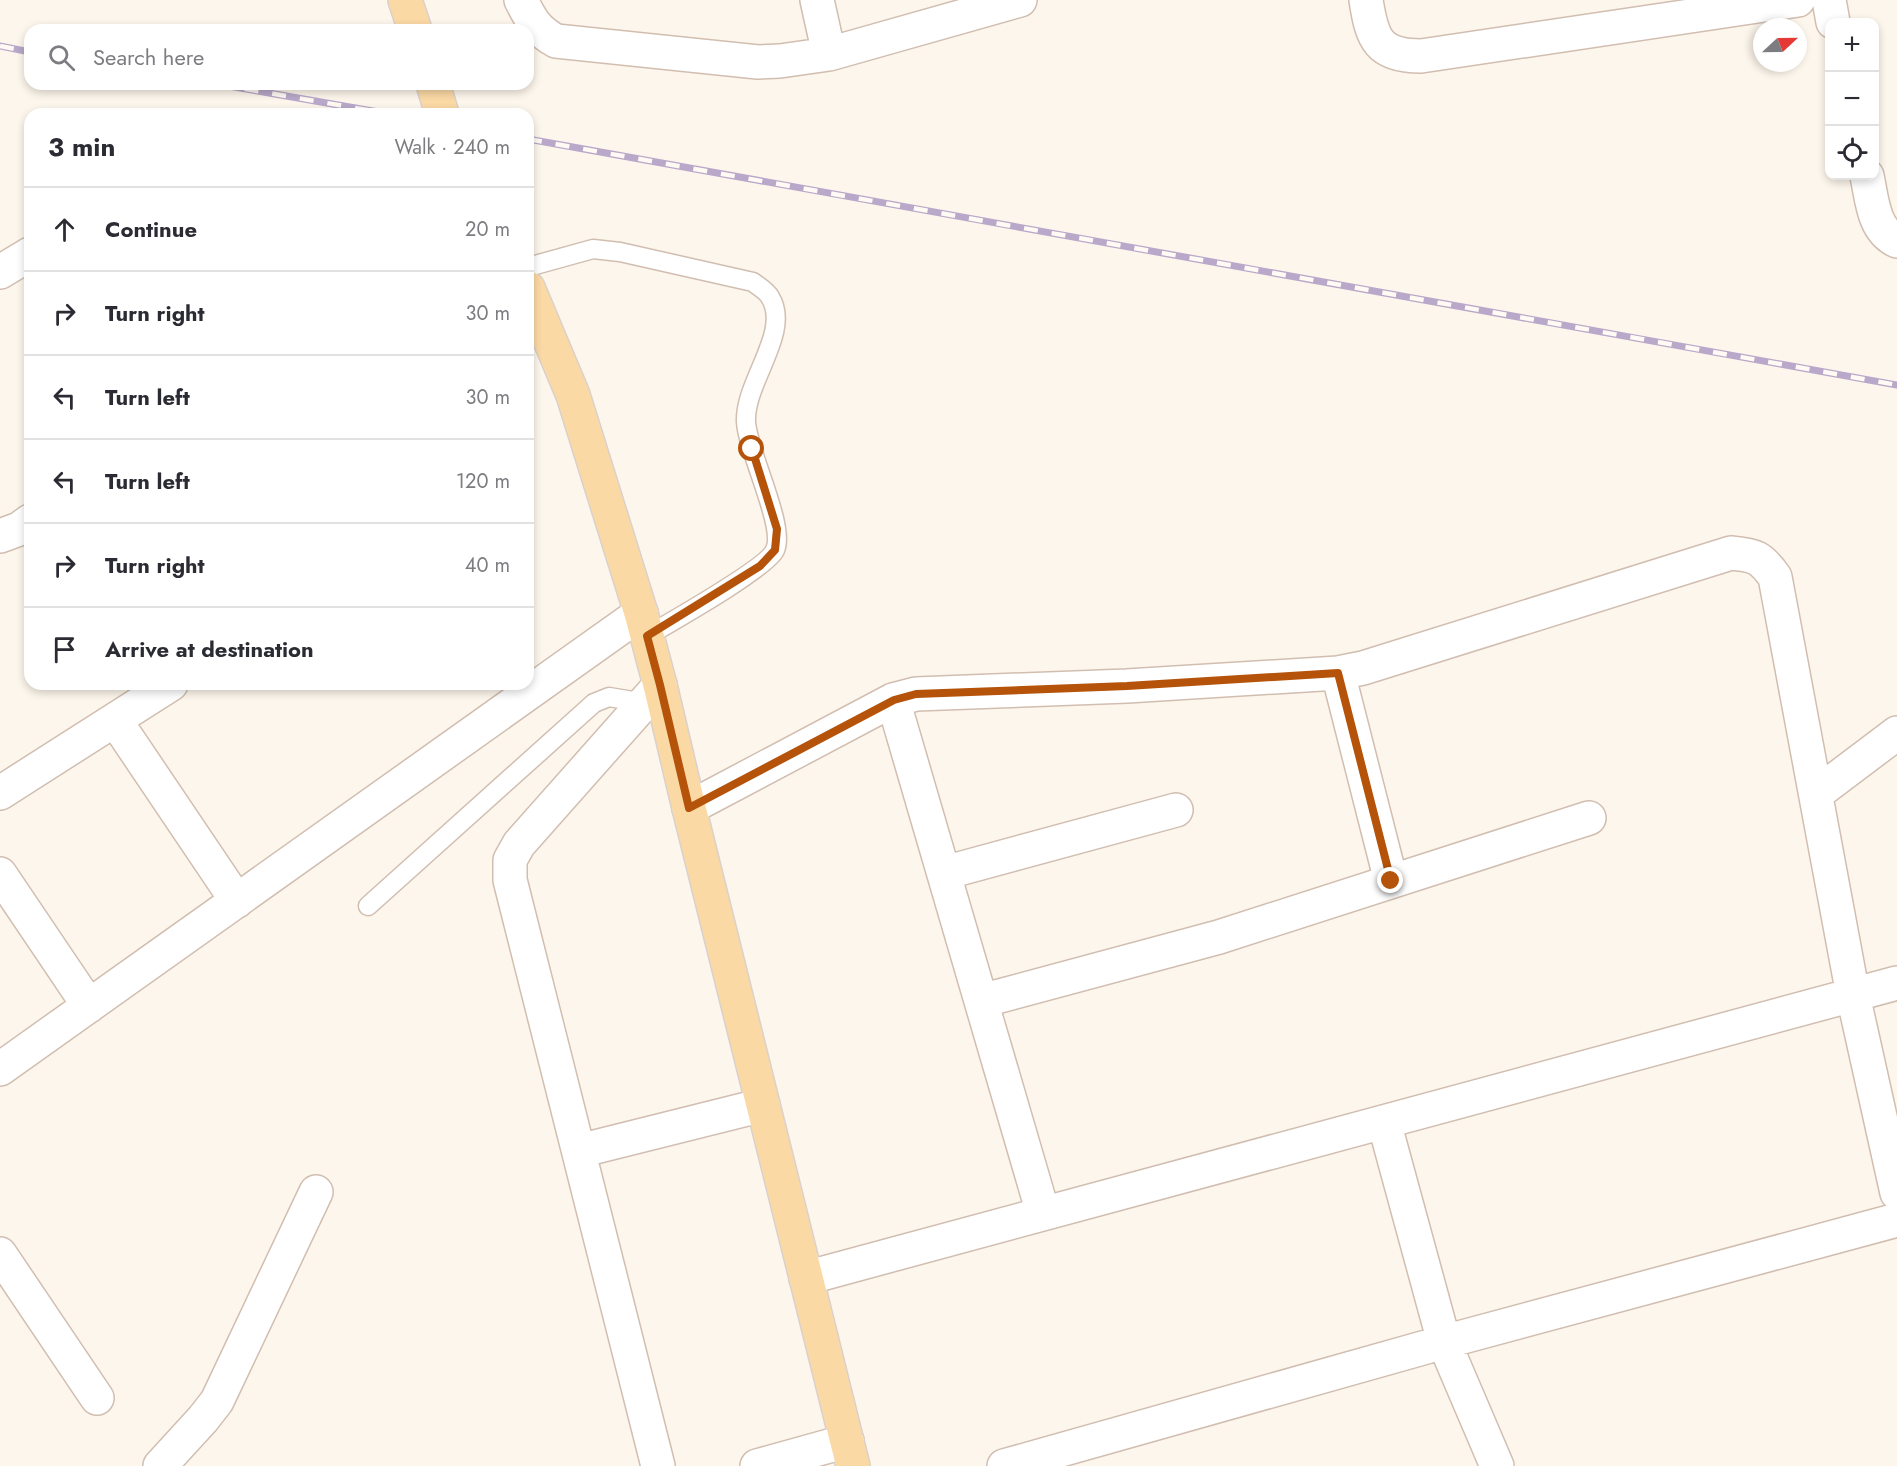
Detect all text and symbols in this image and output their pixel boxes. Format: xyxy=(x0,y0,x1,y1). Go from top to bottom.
north arrow xyxy=(1753,18,1807,72)
map controls xyxy=(1825,18,1879,180)
button: + xyxy=(1825,18,1879,72)
search box xyxy=(24,24,534,90)
icon: search xyxy=(45,41,78,74)
text: Search here xyxy=(93,41,204,73)
button: − xyxy=(1825,72,1879,126)
button: locate xyxy=(1825,126,1879,180)
text: 3 min xyxy=(48,128,115,166)
text: Walk · 240 m xyxy=(395,133,510,162)
icon: ahead xyxy=(48,213,81,246)
text: Continue xyxy=(105,213,197,245)
text: 20 m xyxy=(465,215,510,244)
icon: right xyxy=(48,297,81,330)
text: Turn right xyxy=(105,297,205,329)
text: 30 m xyxy=(465,299,510,328)
icon: left xyxy=(48,381,81,414)
text: Turn left xyxy=(105,381,190,413)
text: 30 m xyxy=(465,383,510,412)
route start xyxy=(738,435,764,461)
icon: left xyxy=(48,465,81,498)
text: Turn left xyxy=(105,465,190,497)
text: 120 m xyxy=(456,467,510,496)
icon: right xyxy=(48,549,81,582)
text: Turn right xyxy=(105,549,205,581)
text: 40 m xyxy=(465,551,510,580)
icon: arrive xyxy=(48,633,81,666)
text: Arrive at destination xyxy=(105,633,314,665)
route end xyxy=(1377,867,1403,893)

